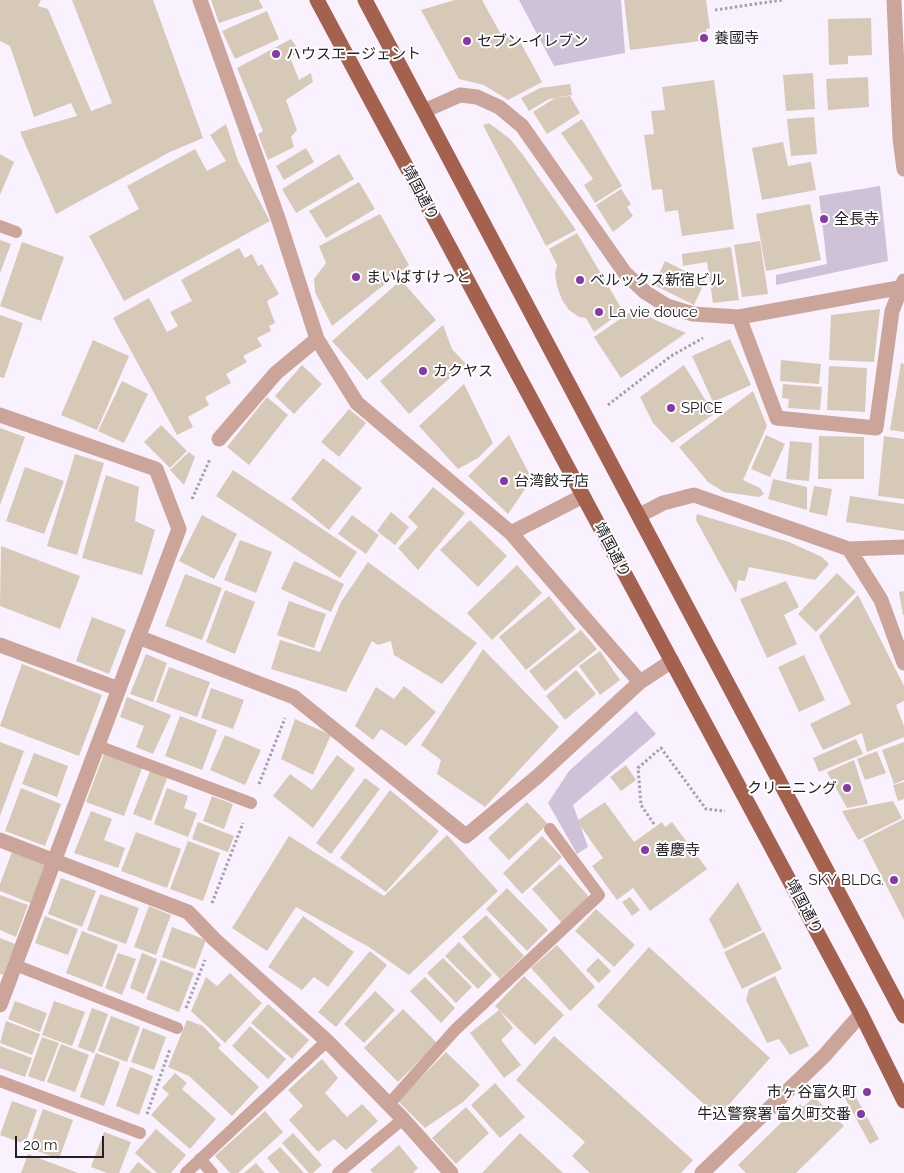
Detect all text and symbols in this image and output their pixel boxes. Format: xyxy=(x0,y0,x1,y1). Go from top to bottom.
place label: 養國寺 xyxy=(714,29,759,47)
place label: セブン-イレブン xyxy=(477,32,588,50)
marker: 養國寺 xyxy=(698,32,710,44)
marker: セブン-イレブン xyxy=(461,35,473,47)
place label: ハウスエージェント xyxy=(286,45,421,63)
marker: ハウスエージェント xyxy=(270,48,282,60)
street label: 靖国通り xyxy=(398,162,442,224)
place label: 全長寺 xyxy=(834,210,879,228)
marker: 全長寺 xyxy=(818,213,830,225)
place label: まいばすけっと xyxy=(366,268,471,286)
marker: まいばすけっと xyxy=(350,271,362,283)
place label: ベルックス新宿ビル xyxy=(590,271,725,289)
marker: ベルックス新宿ビル xyxy=(574,274,586,286)
place label: La vie douce xyxy=(609,303,698,321)
marker: La vie douce xyxy=(593,306,605,318)
place label: カクヤス xyxy=(433,362,493,380)
marker: カクヤス xyxy=(417,365,429,377)
place label: SPICE xyxy=(681,399,723,417)
marker: SPICE xyxy=(665,402,677,414)
place label: 台湾餃子店 xyxy=(514,472,589,490)
marker: 台湾餃子店 xyxy=(498,475,510,487)
street label: 靖国通り xyxy=(590,519,634,581)
place label: クリーニング xyxy=(747,779,837,797)
marker: クリーニング xyxy=(841,782,853,794)
place label: 善慶寺 xyxy=(655,841,700,859)
marker: 善慶寺 xyxy=(639,844,651,856)
place label: SKY BLDG. xyxy=(809,871,884,889)
marker: SKY BLDG. xyxy=(888,874,900,886)
street label: 靖国通り xyxy=(782,876,826,938)
place label: 市ヶ谷富久町 xyxy=(767,1083,857,1101)
marker: 市ヶ谷富久町 xyxy=(861,1086,873,1098)
place label: 牛込警察署 富久町交番 xyxy=(697,1105,851,1123)
marker: 牛込警察署 富久町交番 xyxy=(855,1108,867,1120)
scale bar xyxy=(18,1126,106,1158)
text: 20 m xyxy=(23,1136,58,1154)

